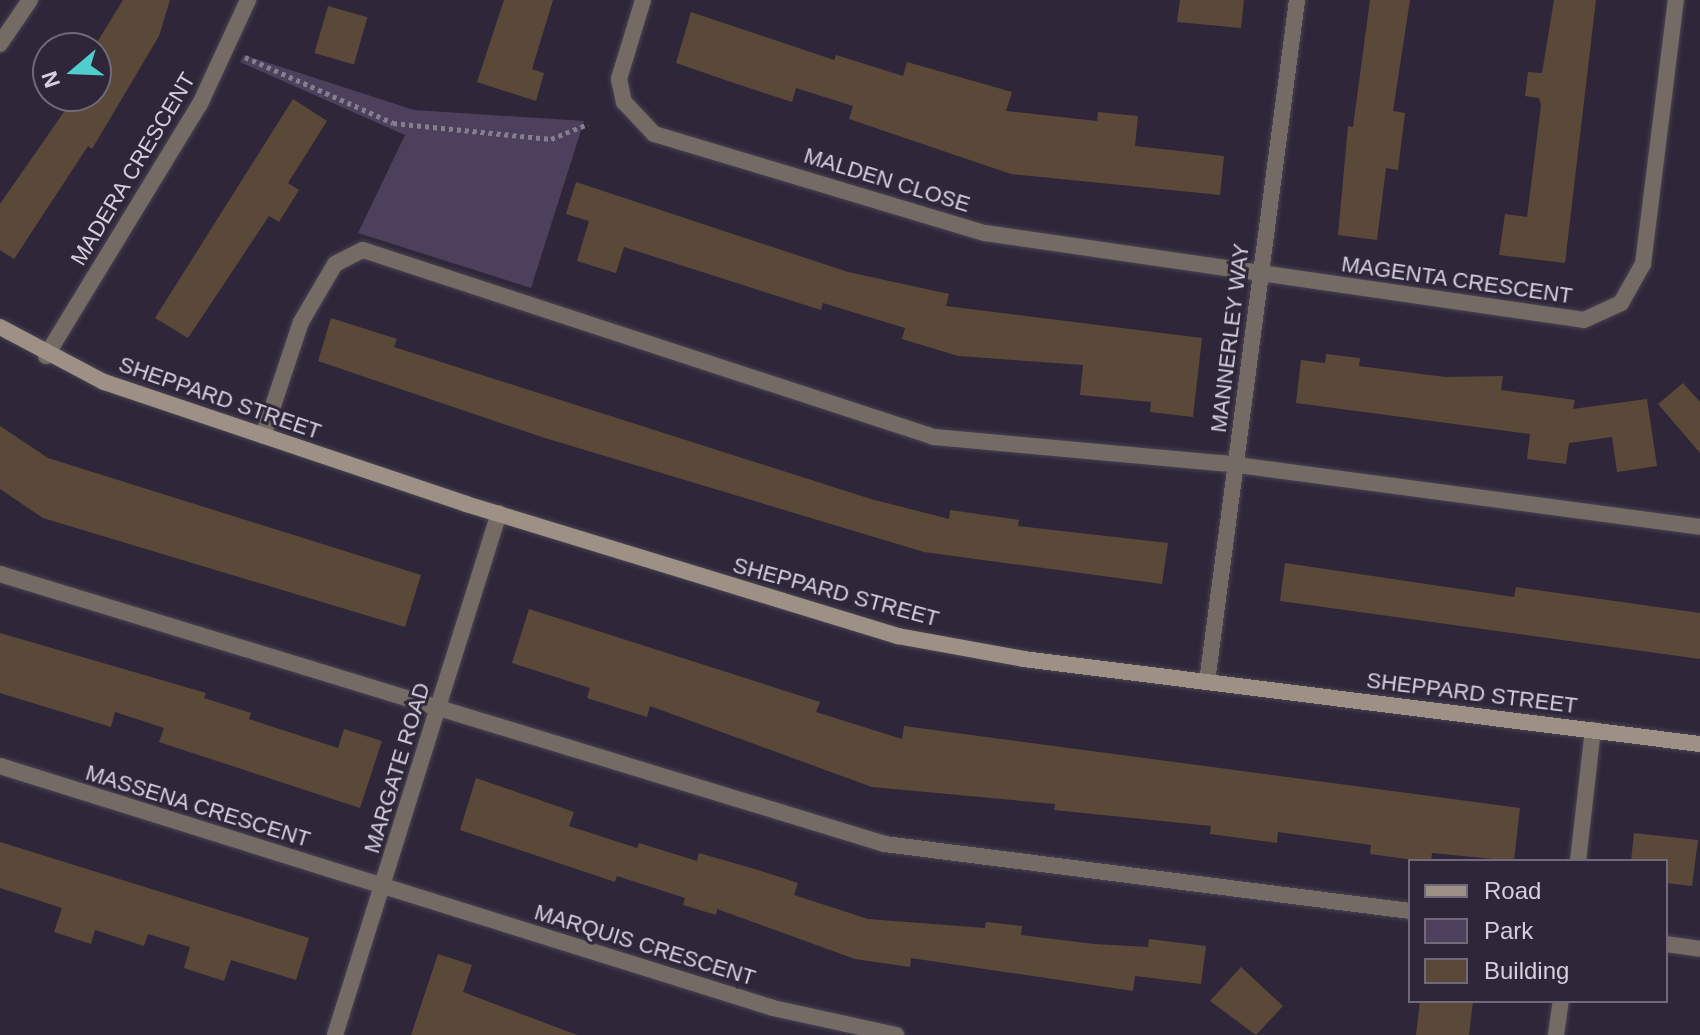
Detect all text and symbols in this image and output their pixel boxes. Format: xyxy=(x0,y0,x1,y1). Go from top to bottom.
north arrow xyxy=(32,32,112,112)
street label: MADERA CRESCENT xyxy=(65,67,201,271)
text: N xyxy=(36,68,65,91)
street label: MALDEN CLOSE xyxy=(801,142,973,218)
street label: MANNERLEY WAY xyxy=(1205,242,1255,434)
street label: MAGENTA CRESCENT xyxy=(1339,251,1575,309)
street label: SHEPPARD STREET xyxy=(115,351,325,445)
street label: SHEPPARD STREET xyxy=(730,552,942,632)
street label: SHEPPARD STREET xyxy=(1365,667,1579,719)
street label: MARGATE ROAD xyxy=(359,680,435,856)
street label: MASSENA CRESCENT xyxy=(82,759,314,853)
legend xyxy=(1408,859,1668,1003)
text: Road xyxy=(1484,877,1541,904)
street label: MARQUIS CRESCENT xyxy=(531,899,759,991)
text: Park xyxy=(1484,917,1533,944)
text: Building xyxy=(1484,957,1569,984)

